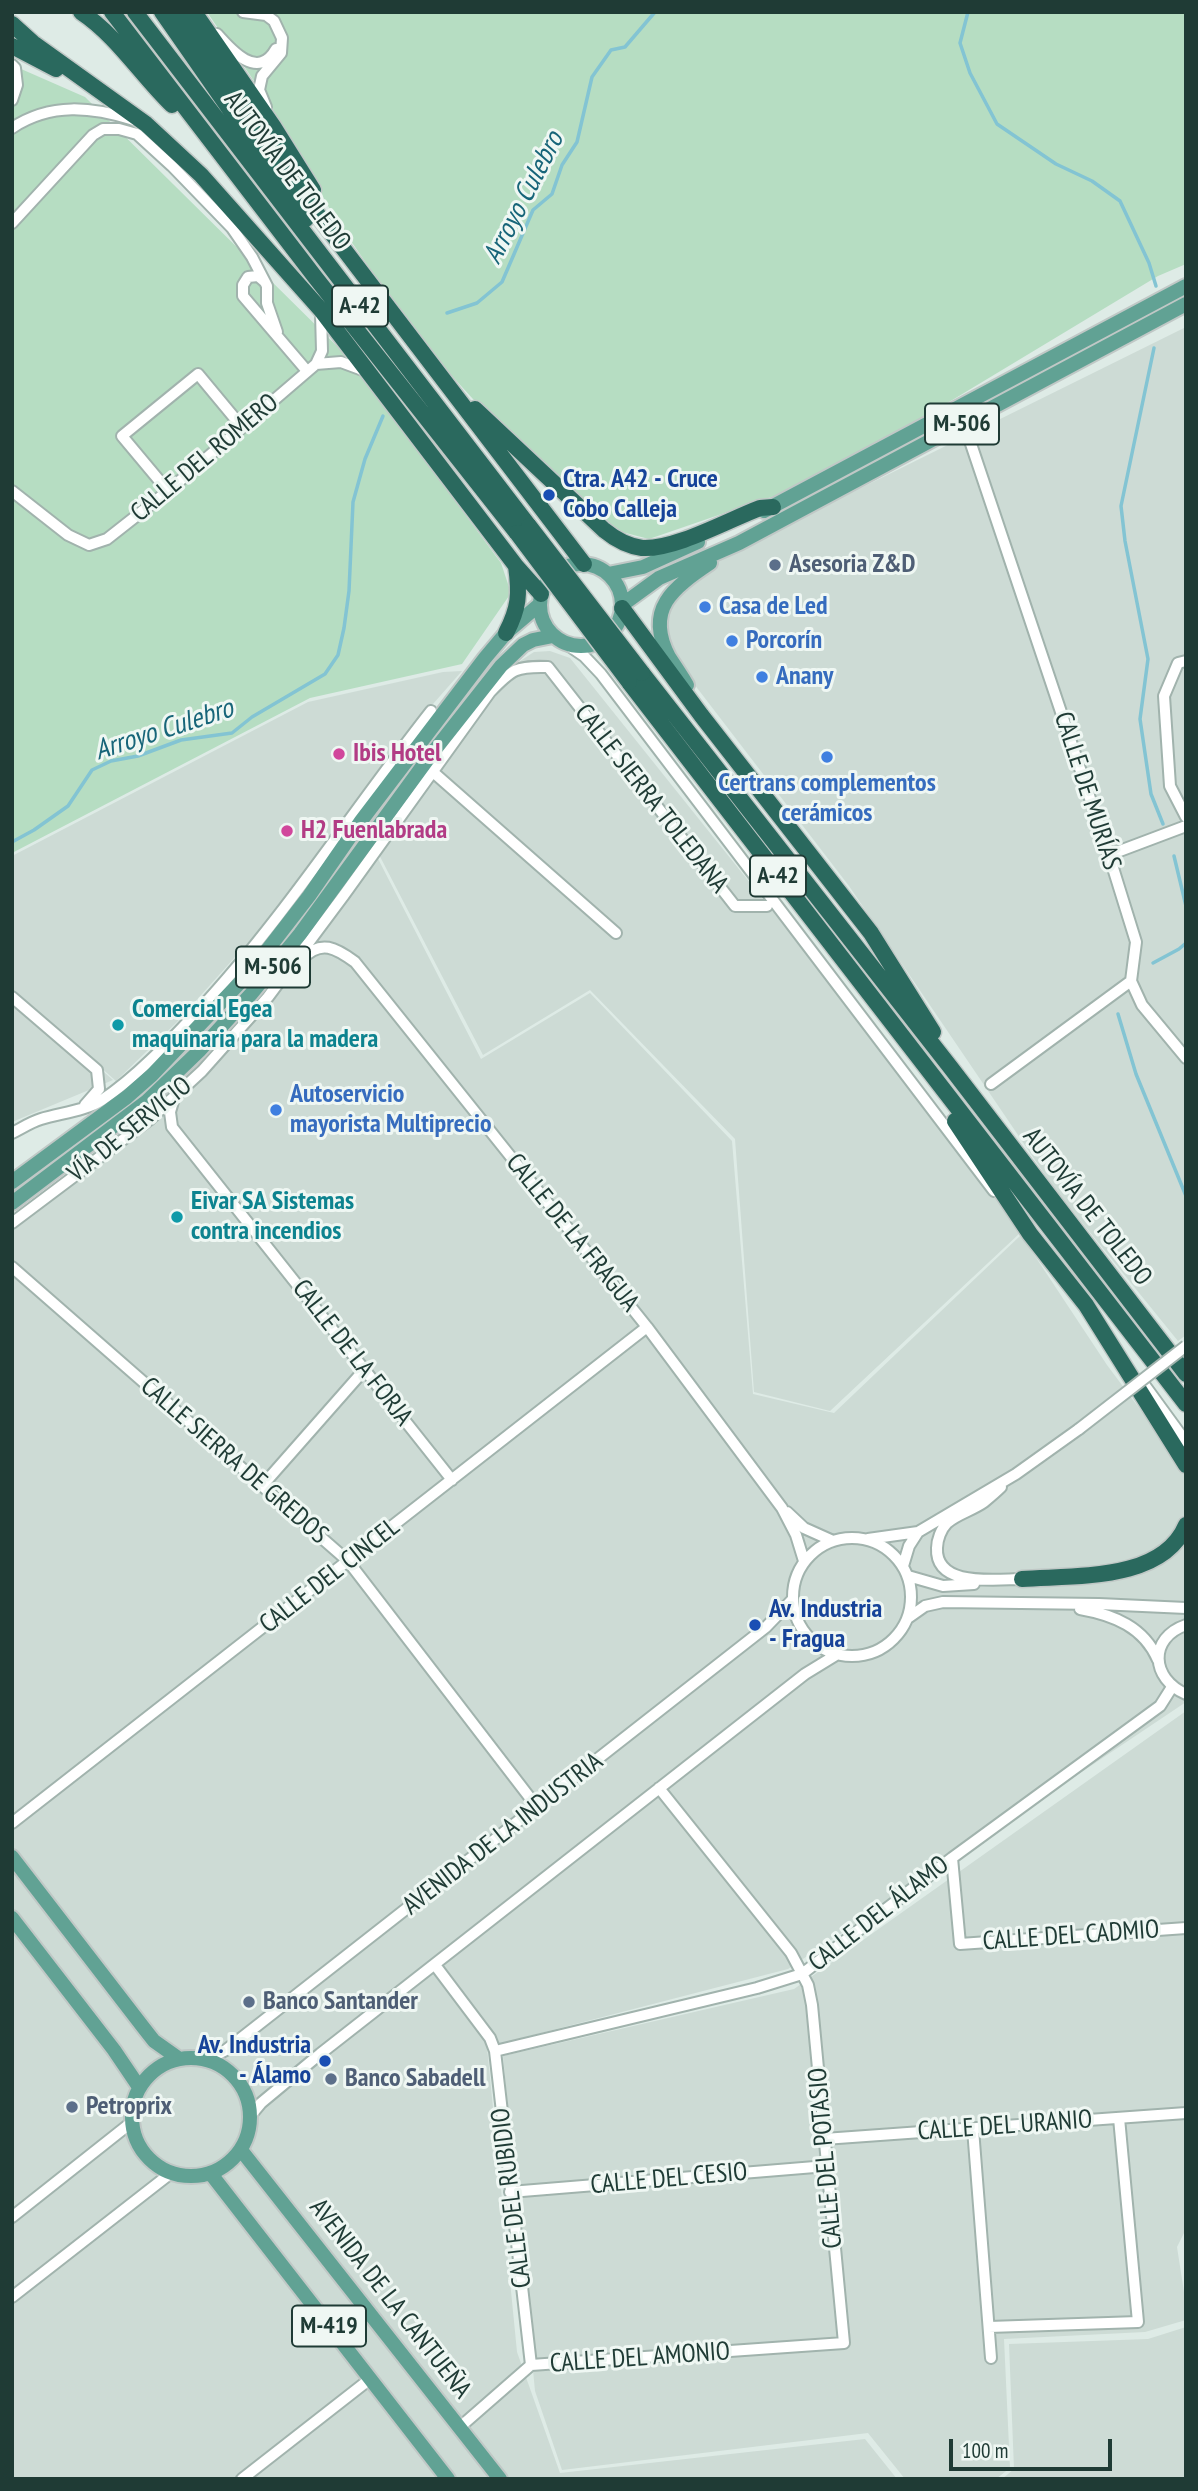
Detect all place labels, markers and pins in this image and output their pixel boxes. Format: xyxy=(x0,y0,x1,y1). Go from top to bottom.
place label: Ctra. A42 - Cruce Cobo Calleja xyxy=(563,464,718,526)
marker: Ctra. A42 - Cruce Cobo Calleja xyxy=(541,487,557,503)
place label: Asesoria Z&D xyxy=(789,549,915,581)
marker: Asesoria Z&D xyxy=(767,557,783,573)
place label: Casa de Led xyxy=(719,591,828,623)
marker: Casa de Led xyxy=(697,599,713,615)
place label: Porcorín xyxy=(746,625,822,657)
marker: Porcorín xyxy=(724,633,740,649)
place label: Anany xyxy=(776,661,834,693)
marker: Anany xyxy=(754,669,770,685)
place label: Ibis Hotel xyxy=(353,738,441,770)
marker: Ibis Hotel xyxy=(331,746,347,762)
marker: Certrans complementos cerámicos xyxy=(819,749,835,765)
place label: Certrans complementos cerámicos xyxy=(718,768,936,830)
place label: H2 Fuenlabrada xyxy=(301,815,447,847)
marker: H2 Fuenlabrada xyxy=(279,823,295,839)
place label: Comercial Egea maquinaria para la madera xyxy=(132,994,378,1056)
marker: Comercial Egea maquinaria para la madera xyxy=(110,1017,126,1033)
place label: Autoservicio mayorista Multiprecio xyxy=(290,1079,491,1140)
marker: Autoservicio mayorista Multiprecio xyxy=(268,1102,284,1118)
place label: Eivar SA Sistemas contra incendios xyxy=(191,1186,354,1248)
marker: Eivar SA Sistemas contra incendios xyxy=(169,1209,185,1225)
place label: Av. Industria - Fragua xyxy=(769,1594,882,1656)
marker: Av. Industria - Fragua xyxy=(747,1617,763,1633)
place label: Banco Santander xyxy=(263,1986,418,2018)
marker: Banco Santander xyxy=(241,1994,257,2010)
place label: Av. Industria - Álamo xyxy=(198,2030,311,2092)
marker: Av. Industria - Álamo xyxy=(317,2053,333,2069)
place label: Banco Sabadell xyxy=(345,2063,486,2095)
marker: Banco Sabadell xyxy=(323,2071,339,2087)
place label: Petroprix xyxy=(86,2091,172,2123)
marker: Petroprix xyxy=(64,2099,80,2115)

